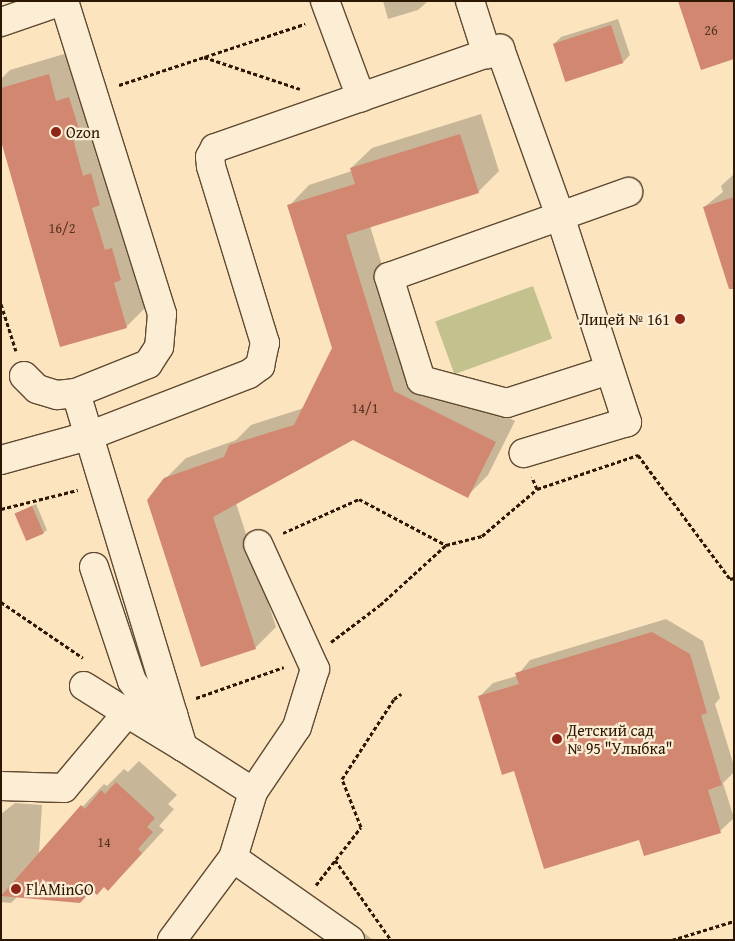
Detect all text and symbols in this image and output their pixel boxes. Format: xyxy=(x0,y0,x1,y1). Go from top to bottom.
house number: 26 xyxy=(704,22,718,38)
place label: Ozon xyxy=(66,122,100,142)
marker: Ozon xyxy=(50,126,62,138)
house number: 16/2 xyxy=(49,220,75,236)
place label: Лицей № 161 xyxy=(579,309,670,329)
marker: Лицей № 161 xyxy=(674,313,686,325)
house number: 14/1 xyxy=(352,400,378,416)
place label: Детский сад № 95 "Улыбка" xyxy=(567,720,673,758)
marker: Детский сад № 95 "Улыбка" xyxy=(551,733,563,745)
house number: 14 xyxy=(97,834,111,850)
place label: FlAMinGO xyxy=(26,879,94,899)
marker: FlAMinGO xyxy=(10,883,22,895)

